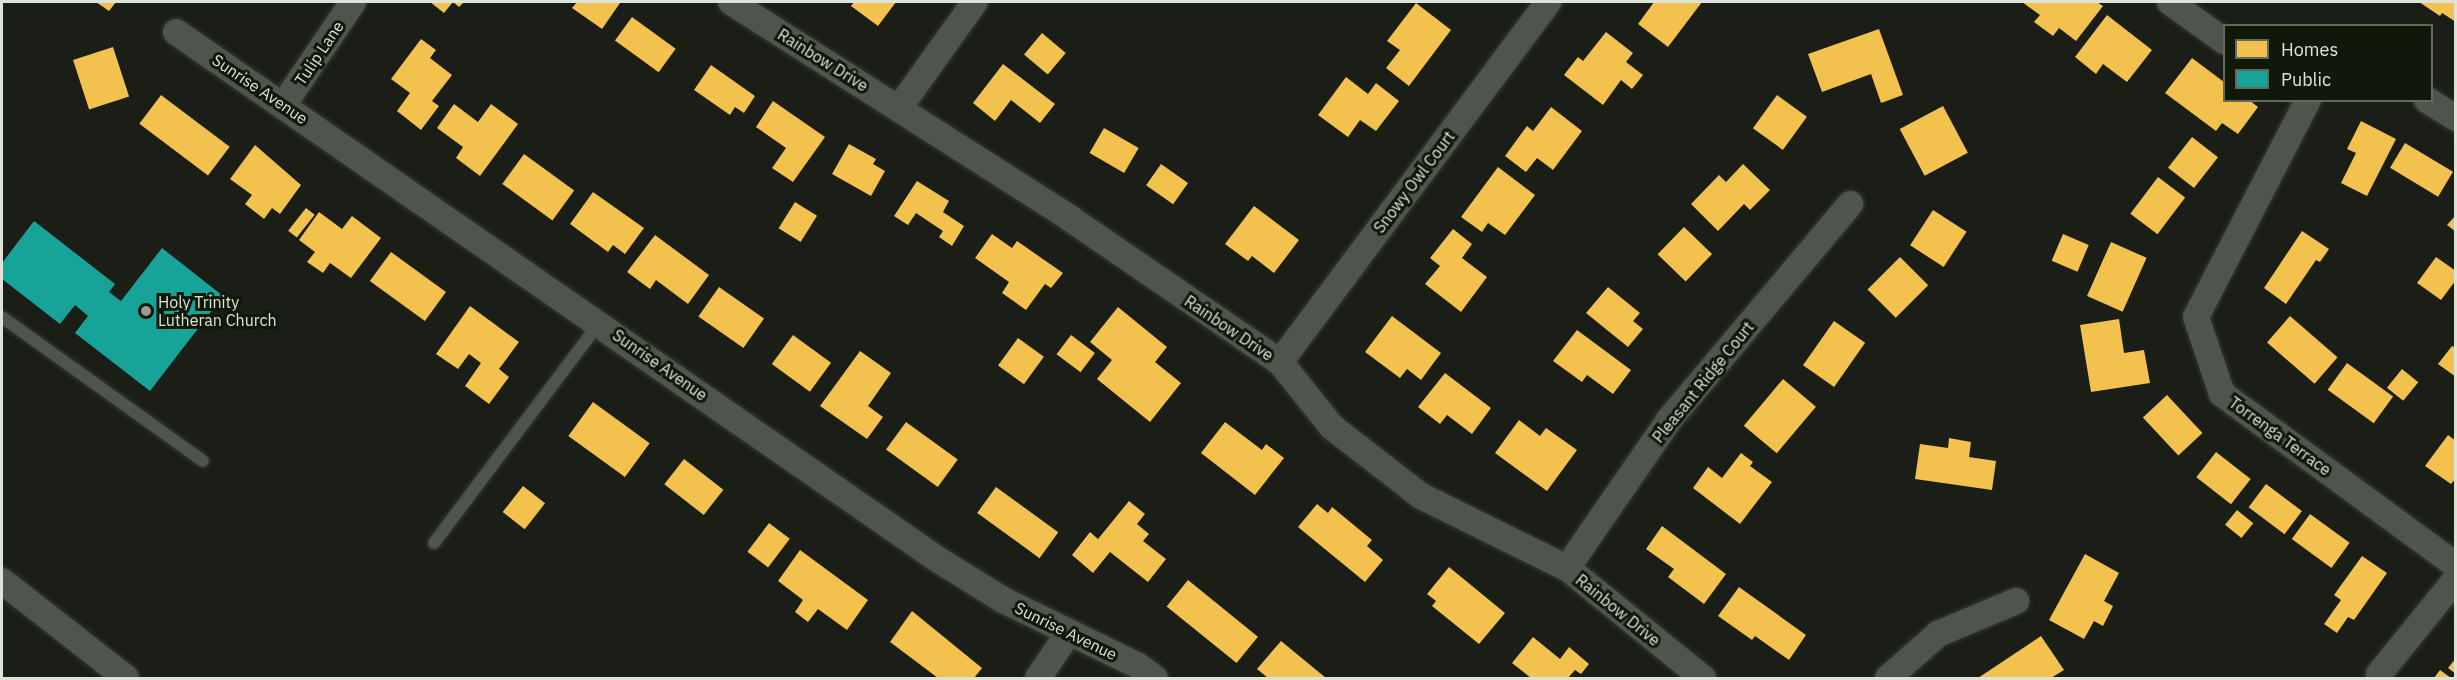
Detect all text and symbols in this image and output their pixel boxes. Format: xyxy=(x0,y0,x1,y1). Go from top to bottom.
street label: Tulip Lane xyxy=(291,17,347,89)
legend xyxy=(2223,24,2433,102)
street label: Rainbow Drive xyxy=(774,25,872,95)
text: Homes xyxy=(2281,38,2338,61)
street label: Sunrise Avenue xyxy=(209,50,311,128)
text: Public xyxy=(2281,68,2331,91)
street label: Snowy Owl Court xyxy=(1369,127,1459,237)
street label: Rainbow Drive xyxy=(1181,291,1277,365)
place label: Holy Trinity Lutheran Church xyxy=(158,292,277,330)
marker: Holy Trinity Lutheran Church xyxy=(139,304,153,318)
street label: Pleasant Ridge Court xyxy=(1648,318,1758,446)
street label: Sunrise Avenue xyxy=(609,325,711,405)
street label: Torrenga Terrace xyxy=(2225,393,2335,479)
street label: Rainbow Drive xyxy=(1572,570,1664,650)
street label: Sunrise Avenue xyxy=(1012,598,1120,664)

